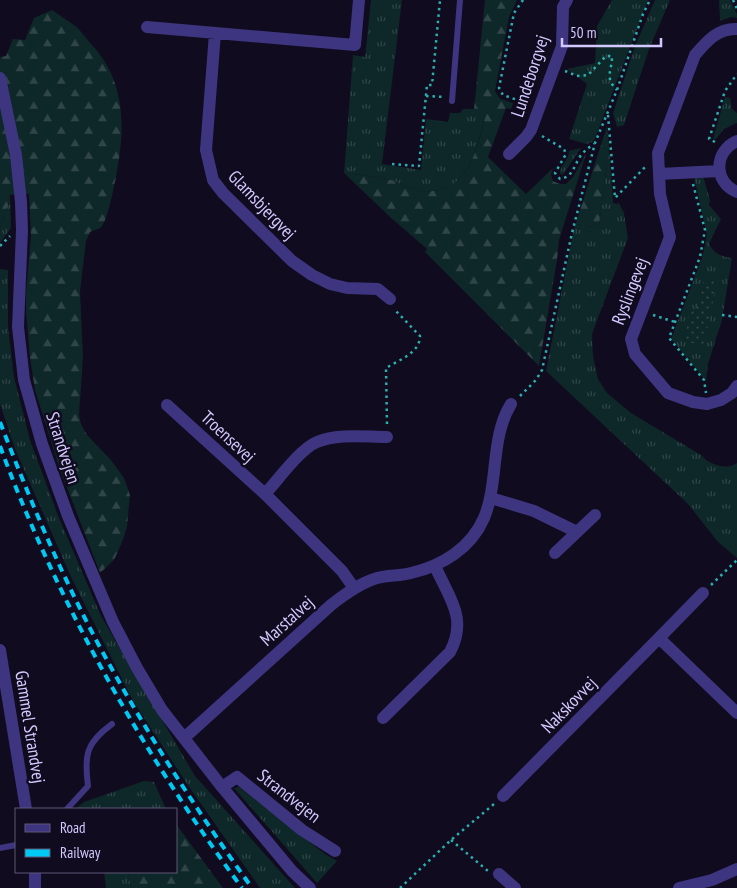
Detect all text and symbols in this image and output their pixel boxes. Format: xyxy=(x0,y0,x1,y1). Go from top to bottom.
scale bar xyxy=(562,15,661,47)
text: 50 m xyxy=(570,23,596,42)
street label: Lundeborgvej xyxy=(505,32,554,120)
street label: Glamsbjergvej xyxy=(223,165,301,244)
street label: Ryslingevej xyxy=(606,254,653,328)
street label: Troensevej xyxy=(196,406,260,468)
street label: Strandvejen xyxy=(41,409,86,487)
street label: Marstalvej xyxy=(255,591,318,651)
street label: Gammel Strandvej xyxy=(10,669,51,785)
street label: Nakskovvej xyxy=(536,672,601,738)
street label: Strandvejen xyxy=(253,764,326,827)
legend xyxy=(15,808,178,873)
text: Road xyxy=(60,818,86,837)
text: Railway xyxy=(60,843,101,862)

